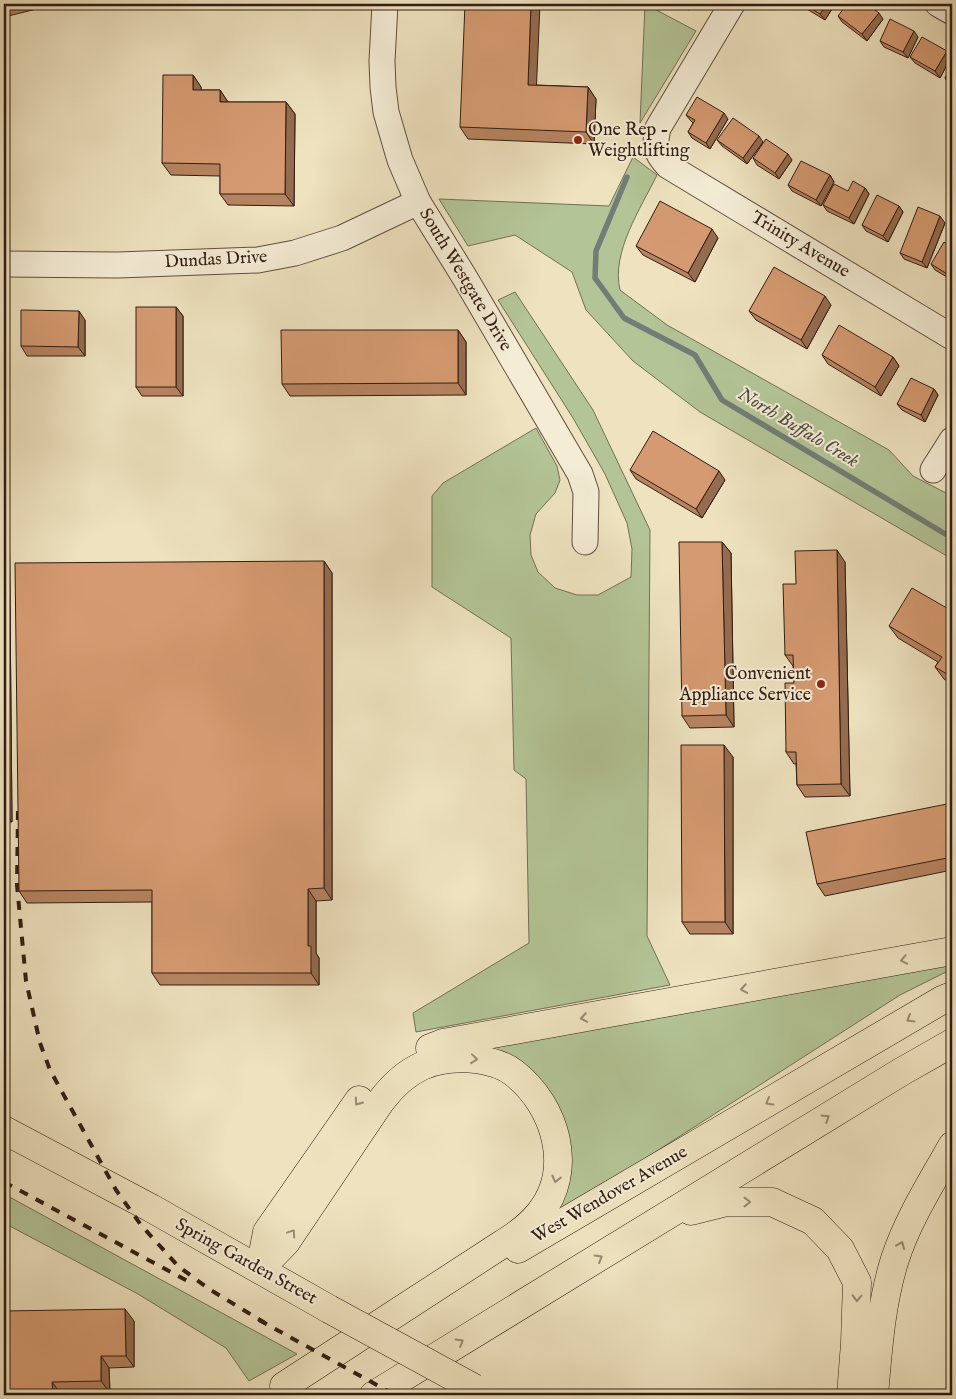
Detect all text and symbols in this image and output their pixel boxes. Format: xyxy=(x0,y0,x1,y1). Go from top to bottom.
place label: One Rep - Weightlifting xyxy=(588,119,690,163)
marker: One Rep - Weightlifting xyxy=(572,134,584,146)
street label: South Westgate Drive xyxy=(413,204,517,356)
street label: Trinity Avenue xyxy=(746,206,854,284)
street label: Dundas Drive xyxy=(164,246,268,274)
water label: North Buffalo Creek xyxy=(733,382,863,474)
place label: Convenient Appliance Service xyxy=(679,663,811,707)
marker: Convenient Appliance Service xyxy=(815,678,827,690)
one-way arrow xyxy=(900,955,909,965)
one-way arrow xyxy=(740,984,749,994)
one-way arrow xyxy=(580,1012,589,1022)
one-way arrow xyxy=(906,1013,915,1023)
one-way arrow xyxy=(471,1053,479,1064)
one-way arrow xyxy=(766,1095,775,1105)
one-way arrow xyxy=(355,1096,364,1105)
one-way arrow xyxy=(821,1115,830,1125)
street label: West Wendover Avenue xyxy=(528,1141,692,1249)
one-way arrow xyxy=(551,1174,561,1182)
one-way arrow xyxy=(744,1197,752,1207)
street label: Spring Garden Street xyxy=(171,1214,321,1310)
one-way arrow xyxy=(286,1229,295,1239)
one-way arrow xyxy=(895,1241,906,1250)
one-way arrow xyxy=(594,1254,603,1264)
one-way arrow xyxy=(851,1294,862,1302)
one-way arrow xyxy=(455,1339,464,1349)

